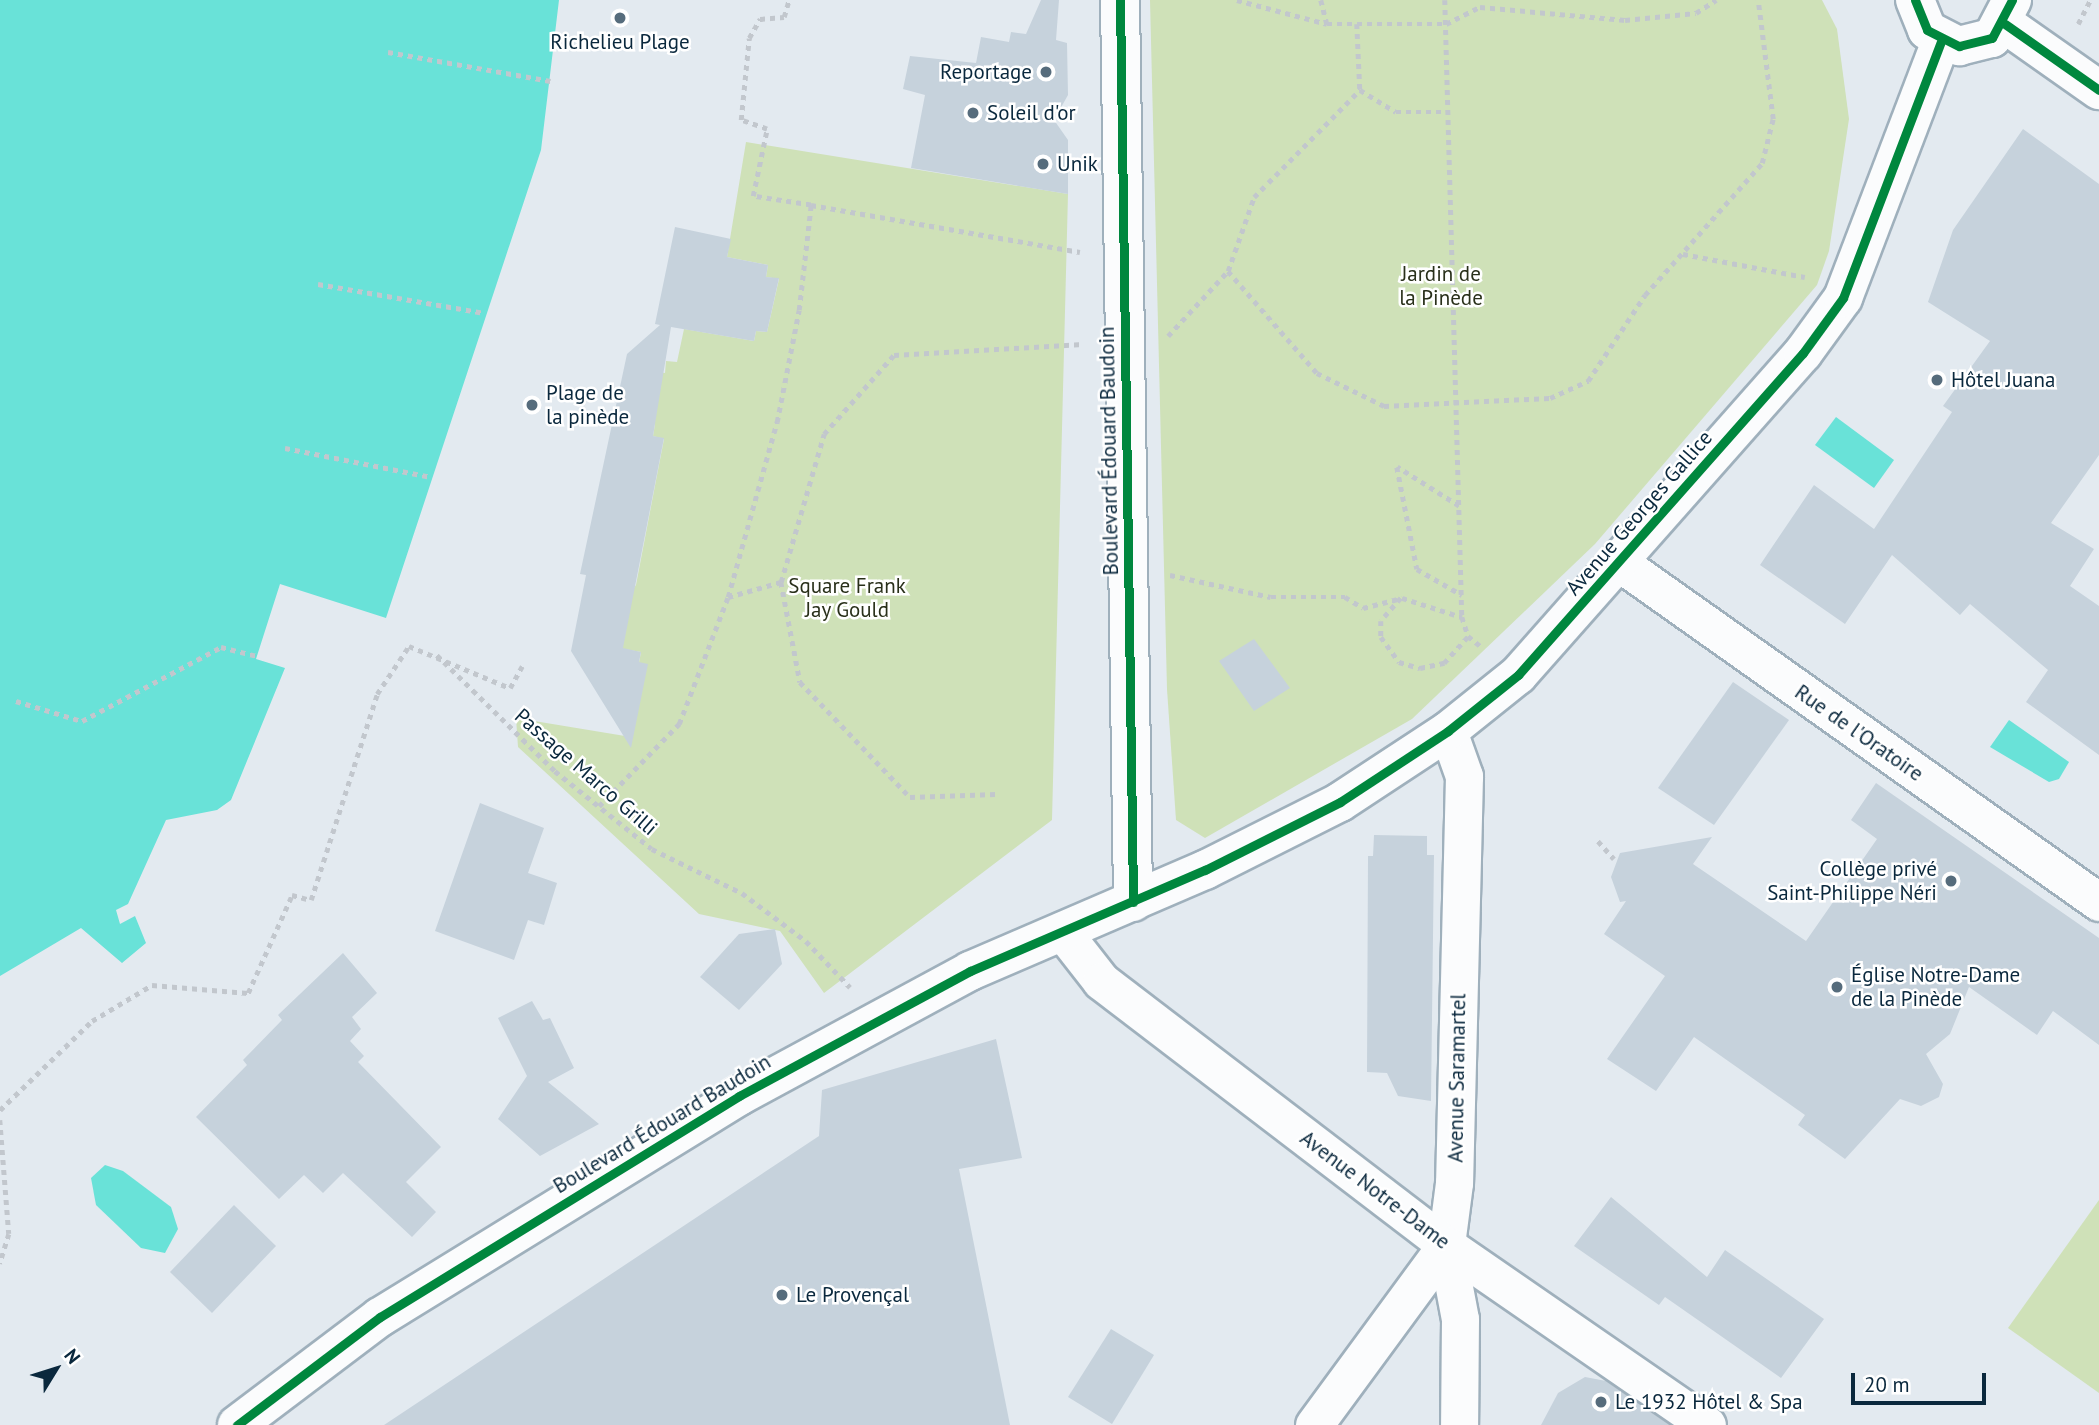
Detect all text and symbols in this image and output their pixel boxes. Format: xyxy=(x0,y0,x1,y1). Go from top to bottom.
marker: Richelieu Plage xyxy=(612,10,628,26)
place label: Richelieu Plage xyxy=(550,29,690,55)
place label: Reportage xyxy=(940,59,1032,85)
marker: Reportage xyxy=(1038,64,1054,80)
place label: Soleil d'or xyxy=(987,100,1076,126)
marker: Soleil d'or xyxy=(965,105,981,121)
place label: Unik xyxy=(1057,151,1098,177)
marker: Unik xyxy=(1035,156,1051,172)
park label: Jardin de la Pinède xyxy=(1399,261,1483,311)
street label: Boulevard Édouard Baudoin xyxy=(1094,326,1124,576)
place label: Hôtel Juana xyxy=(1951,367,2055,393)
marker: Hôtel Juana xyxy=(1929,372,1945,388)
place label: Plage de la pinède xyxy=(546,380,629,430)
marker: Plage de la pinède xyxy=(524,397,540,413)
street label: Avenue Georges Gallice xyxy=(1561,425,1717,601)
park label: Square Frank Jay Gould xyxy=(788,573,906,623)
street label: Rue de l'Oratoire xyxy=(1790,679,1928,787)
street label: Passage Marco Grilli xyxy=(510,703,662,841)
place label: Collège privé Saint-Philippe Néri xyxy=(1767,856,1937,906)
marker: Collège privé Saint-Philippe Néri xyxy=(1943,873,1959,889)
place label: Église Notre-Dame de la Pinède xyxy=(1851,962,2020,1012)
marker: Église Notre-Dame de la Pinède xyxy=(1829,979,1845,995)
street label: Avenue Saramartel xyxy=(1443,993,1471,1163)
street label: Boulevard Édouard Baudoin xyxy=(549,1049,775,1199)
street label: Avenue Notre-Dame xyxy=(1295,1125,1455,1255)
place label: Le Provençal xyxy=(796,1282,909,1308)
marker: Le Provençal xyxy=(774,1287,790,1303)
north arrow xyxy=(21,1334,91,1404)
text: N xyxy=(59,1344,86,1368)
scale bar xyxy=(1854,1358,1989,1402)
text: 20 m xyxy=(1864,1371,1910,1398)
place label: Le 1932 Hôtel & Spa xyxy=(1615,1389,1803,1415)
marker: Le 1932 Hôtel & Spa xyxy=(1593,1394,1609,1410)

